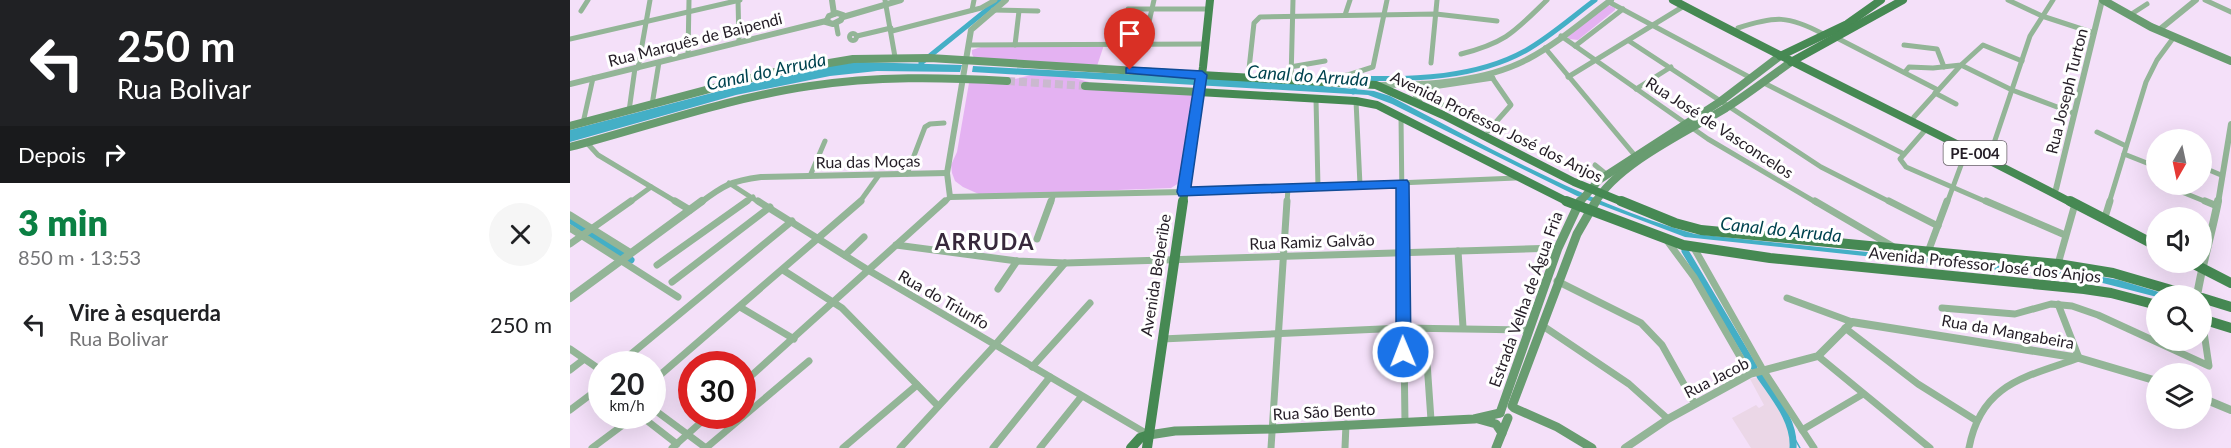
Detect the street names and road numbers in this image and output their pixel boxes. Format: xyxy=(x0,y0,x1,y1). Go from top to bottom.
street label: Rua Marquês de Baipendi xyxy=(606,8,784,70)
street label: Rua Joseph Turton xyxy=(2041,26,2091,156)
street label: Avenida Professor José dos Anjos xyxy=(1388,66,1606,186)
street label: Rua José de Vasconcelos xyxy=(1643,72,1797,182)
road number: PE-004 xyxy=(1944,141,2006,165)
street label: Rua das Moças xyxy=(815,151,921,171)
street label: Estrada Velha de Água Fria xyxy=(1484,208,1566,390)
street label: Avenida Beberibe xyxy=(1136,212,1174,338)
street label: Rua Ramiz Galvão xyxy=(1249,229,1375,253)
street label: Avenida Professor José dos Anjos xyxy=(1868,242,2102,286)
street label: Rua do Triunfo xyxy=(895,265,993,333)
street label: Rua da Mangabeira xyxy=(1940,310,2076,352)
street label: Rua Jacob xyxy=(1680,353,1752,401)
street label: Rua São Bento xyxy=(1272,399,1376,423)

